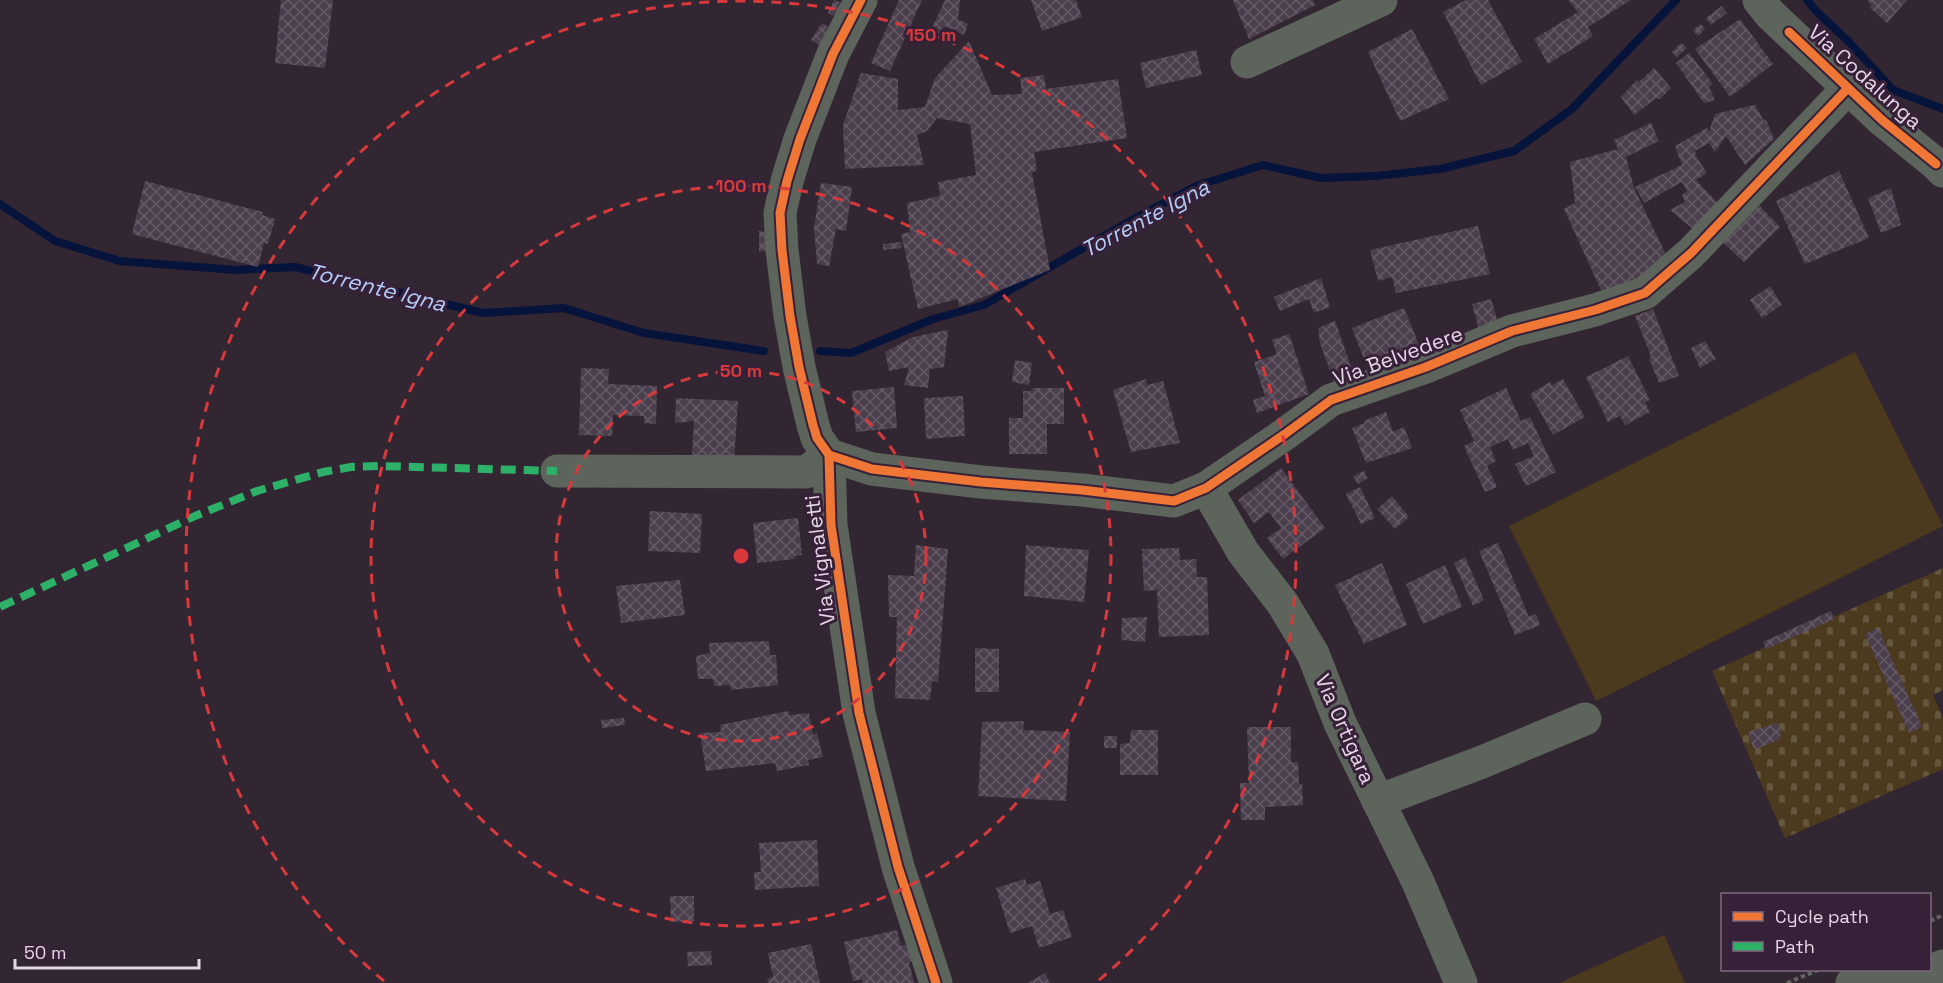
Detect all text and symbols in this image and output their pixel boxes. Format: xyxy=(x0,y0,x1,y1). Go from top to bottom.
street label: Via Codalunga xyxy=(1803,18,1928,135)
text: 150 m xyxy=(906,23,956,46)
water label: Torrente Igna xyxy=(1076,172,1214,263)
text: 100 m xyxy=(715,174,767,197)
water label: Torrente Igna xyxy=(305,256,449,318)
street label: Via Belvedere xyxy=(1329,320,1466,392)
text: 50 m xyxy=(720,359,762,382)
street label: Via Vignaletti xyxy=(798,493,841,627)
centre of rings xyxy=(731,546,751,566)
street label: Via Ortigara xyxy=(1309,670,1382,788)
legend xyxy=(1721,893,1931,971)
text: Cycle path xyxy=(1775,905,1869,928)
scale bar xyxy=(15,932,200,970)
text: Path xyxy=(1775,935,1815,958)
text: 50 m xyxy=(24,941,66,964)

